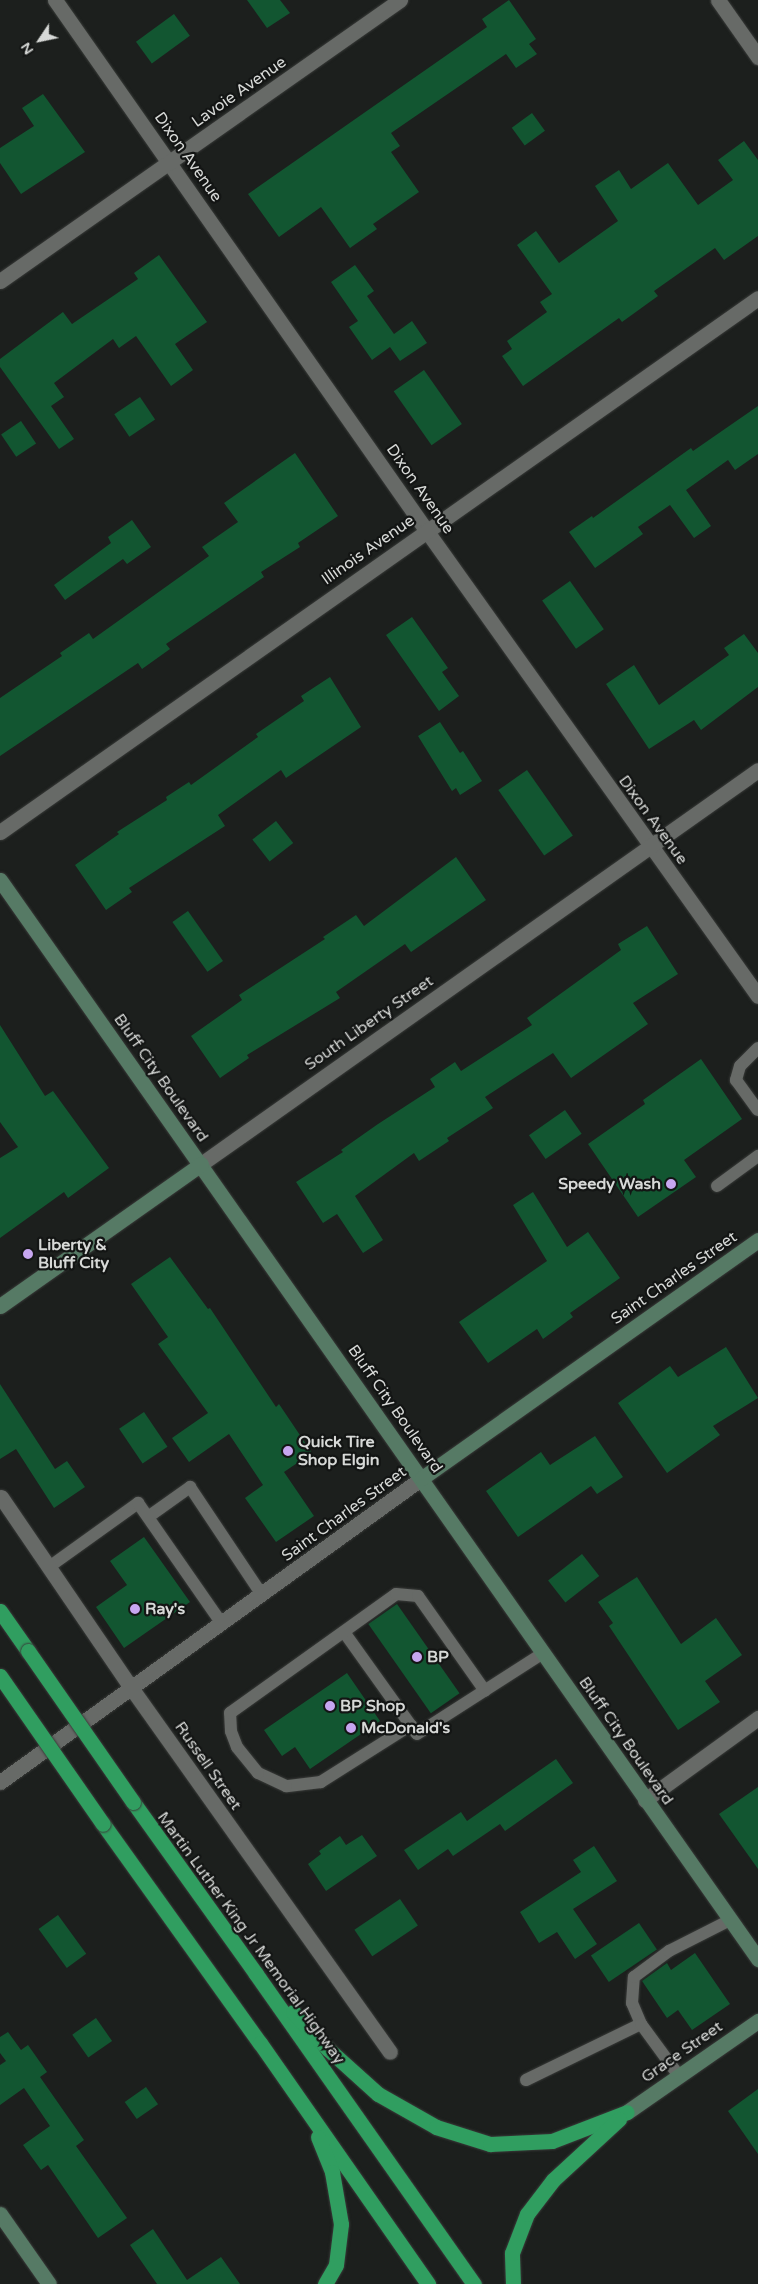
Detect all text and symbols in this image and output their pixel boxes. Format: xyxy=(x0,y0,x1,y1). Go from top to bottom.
north arrow xyxy=(15,15,65,65)
text: N xyxy=(17,39,37,58)
street label: Lavoie Avenue xyxy=(188,52,290,132)
street label: Dixon Avenue xyxy=(150,108,226,206)
street label: Dixon Avenue xyxy=(382,440,458,538)
street label: Illinois Avenue xyxy=(318,511,418,589)
street label: Dixon Avenue xyxy=(614,772,692,868)
street label: South Liberty Street xyxy=(301,971,437,1075)
street label: Bluff City Boulevard xyxy=(110,1010,212,1146)
place label: Speedy Wash xyxy=(558,1174,661,1194)
marker: Speedy Wash xyxy=(665,1178,677,1190)
street label: Saint Charles Street xyxy=(607,1227,741,1329)
place label: Liberty & Bluff City xyxy=(38,1235,109,1273)
marker: Liberty & Bluff City xyxy=(22,1248,34,1260)
street label: Bluff City Boulevard xyxy=(344,1341,446,1477)
place label: Quick Tire Shop Elgin xyxy=(298,1432,379,1470)
marker: Quick Tire Shop Elgin xyxy=(282,1445,294,1457)
street label: Saint Charles Street xyxy=(278,1462,410,1566)
place label: Ray's xyxy=(145,1599,185,1619)
marker: Ray's xyxy=(129,1603,141,1615)
place label: BP xyxy=(427,1647,449,1667)
marker: BP xyxy=(411,1651,423,1663)
street label: Bluff City Boulevard xyxy=(575,1673,677,1809)
place label: BP Shop xyxy=(340,1696,405,1716)
marker: BP Shop xyxy=(324,1700,336,1712)
street label: Russell Street xyxy=(170,1718,246,1814)
place label: McDonald's xyxy=(361,1718,450,1738)
marker: McDonald's xyxy=(345,1722,357,1734)
street label: Martin Luther King Jr Memorial Highway xyxy=(153,1808,349,2068)
street label: Grace Street xyxy=(638,2017,726,2087)

